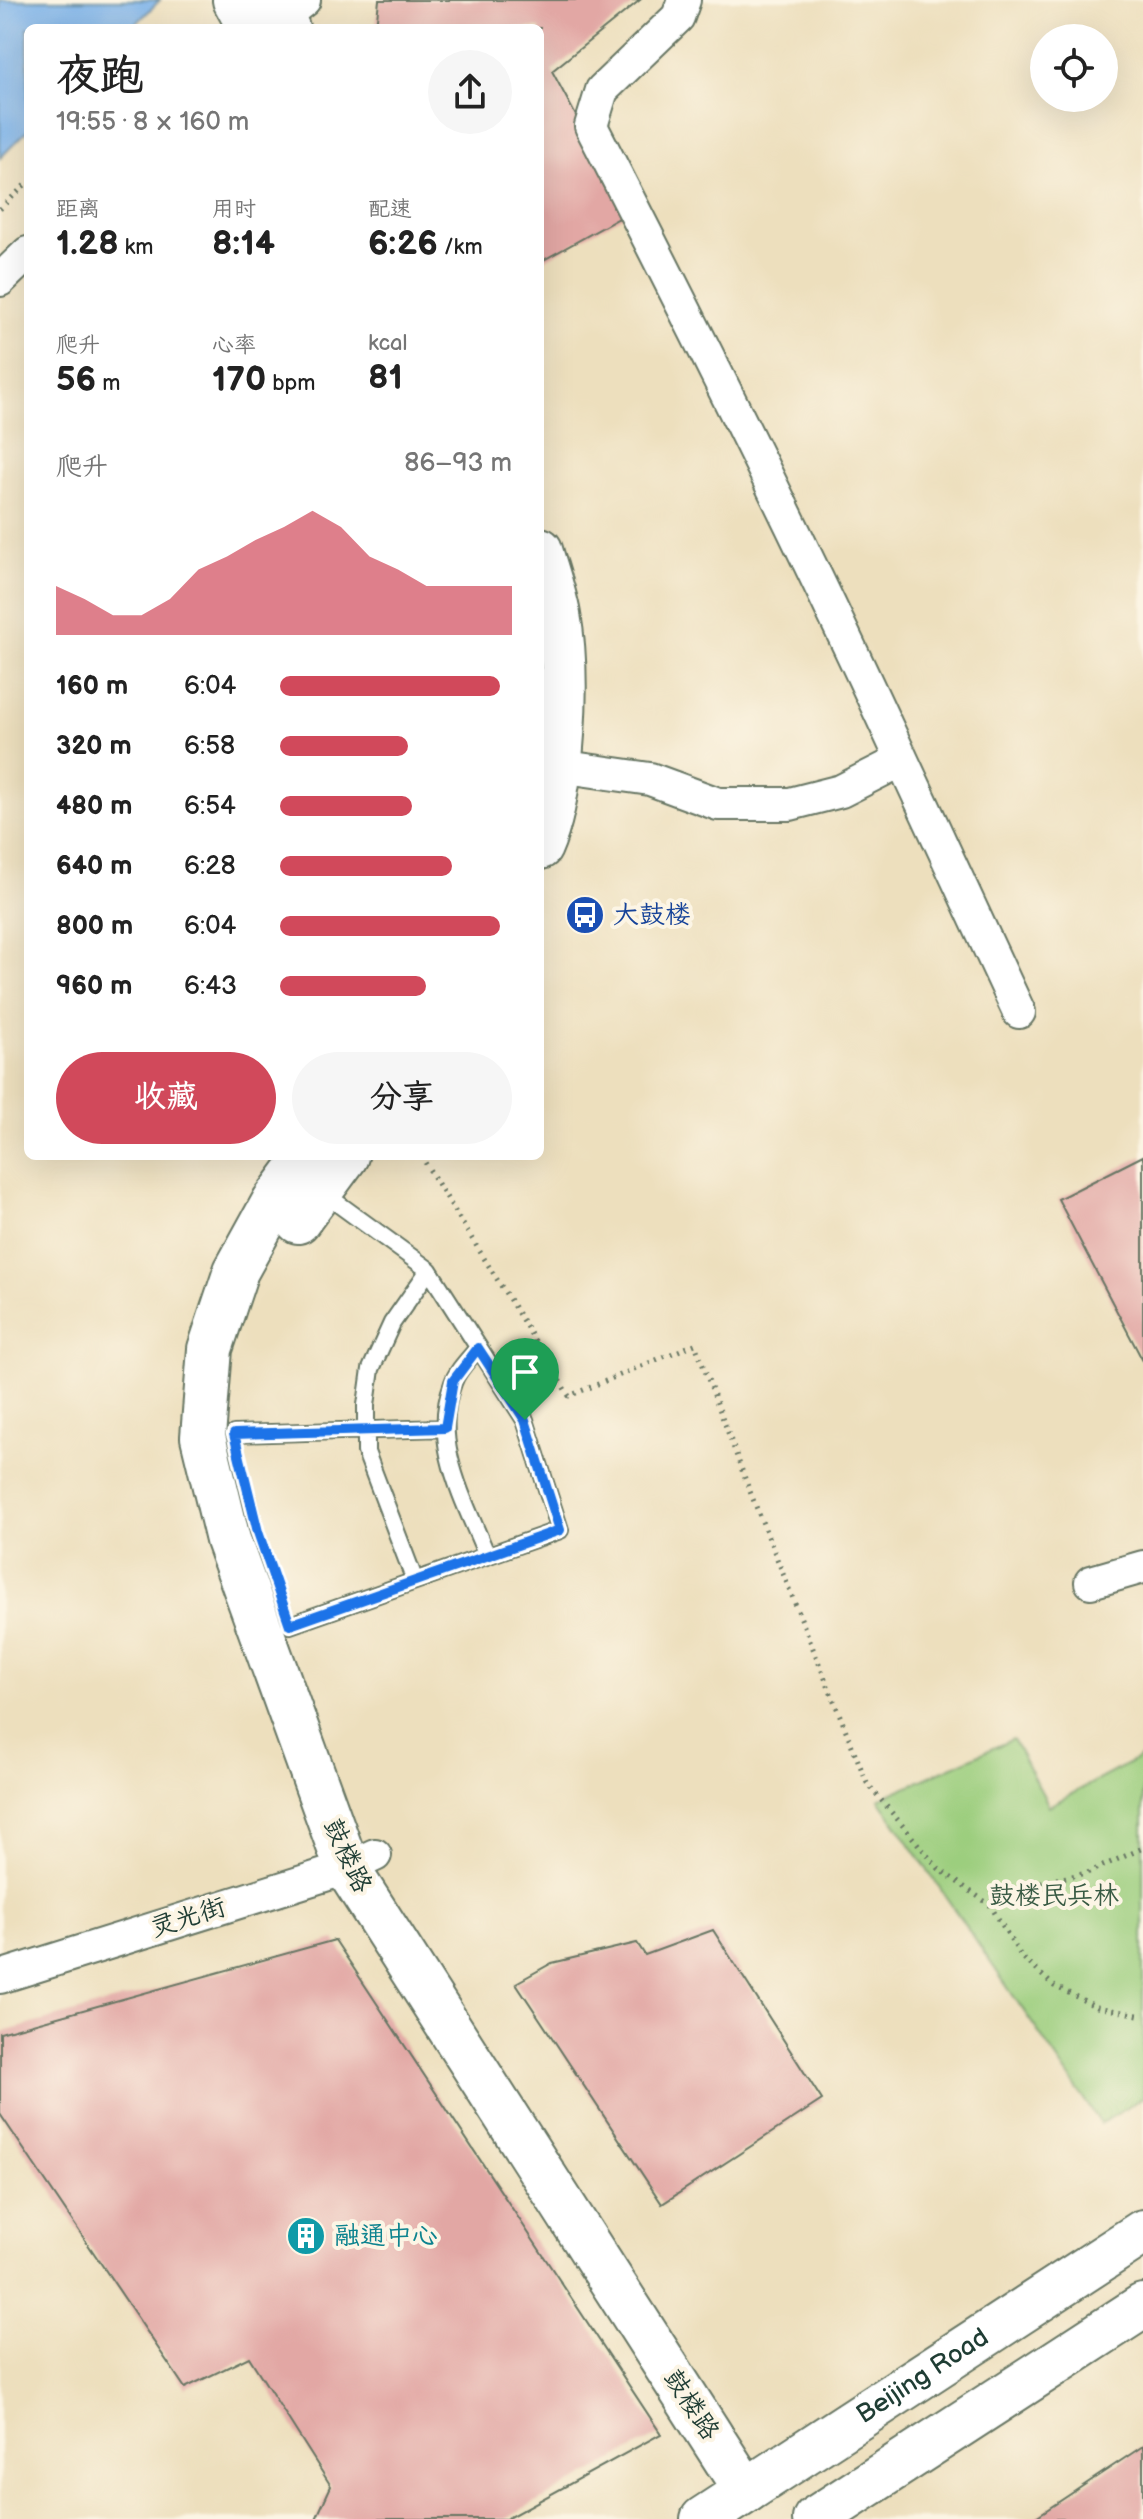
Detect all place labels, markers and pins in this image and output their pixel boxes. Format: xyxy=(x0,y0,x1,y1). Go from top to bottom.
bus stop icon: 大鼓楼 xyxy=(564,894,606,936)
place label: 大鼓楼 xyxy=(613,900,691,931)
pin xyxy=(491,1338,559,1420)
building icon: 融通中心 xyxy=(285,2215,327,2257)
place label: 融通中心 xyxy=(334,2221,438,2252)

